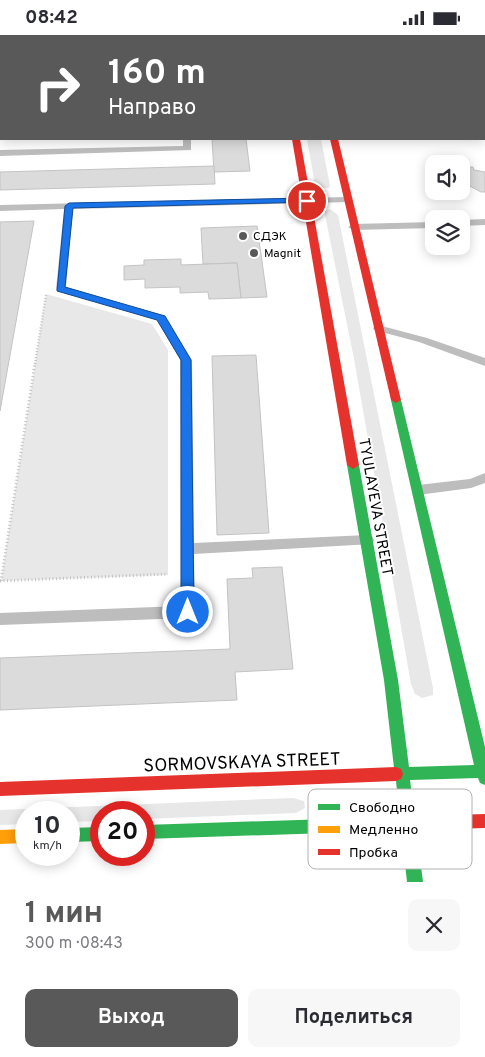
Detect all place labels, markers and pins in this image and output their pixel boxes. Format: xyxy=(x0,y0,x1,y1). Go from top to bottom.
pin xyxy=(286,180,328,222)
place label: СДЭК xyxy=(253,229,287,245)
marker: СДЭК xyxy=(237,230,249,242)
place label: Magnit xyxy=(264,246,301,262)
marker: Magnit xyxy=(248,247,260,259)

